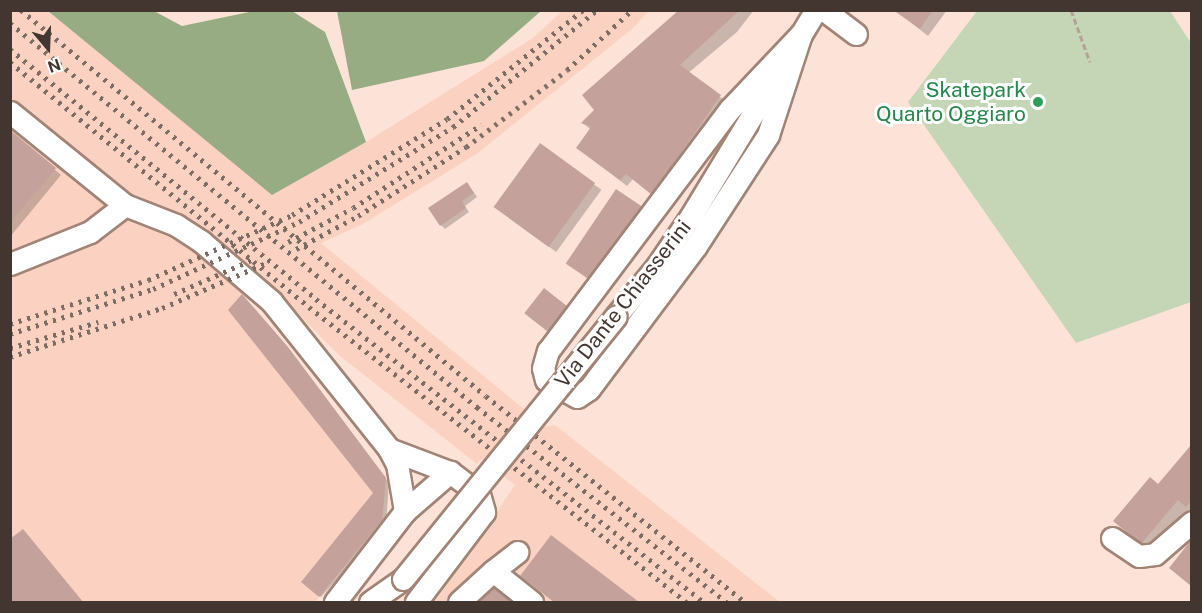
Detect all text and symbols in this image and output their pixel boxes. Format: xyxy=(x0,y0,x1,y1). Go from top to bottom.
north arrow xyxy=(18,18,78,78)
text: N xyxy=(45,54,63,77)
place label: Skatepark Quarto Oggiaro xyxy=(876,77,1026,127)
marker: Skatepark Quarto Oggiaro xyxy=(1031,95,1045,109)
street label: Via Dante Chiasserini xyxy=(550,215,696,393)

